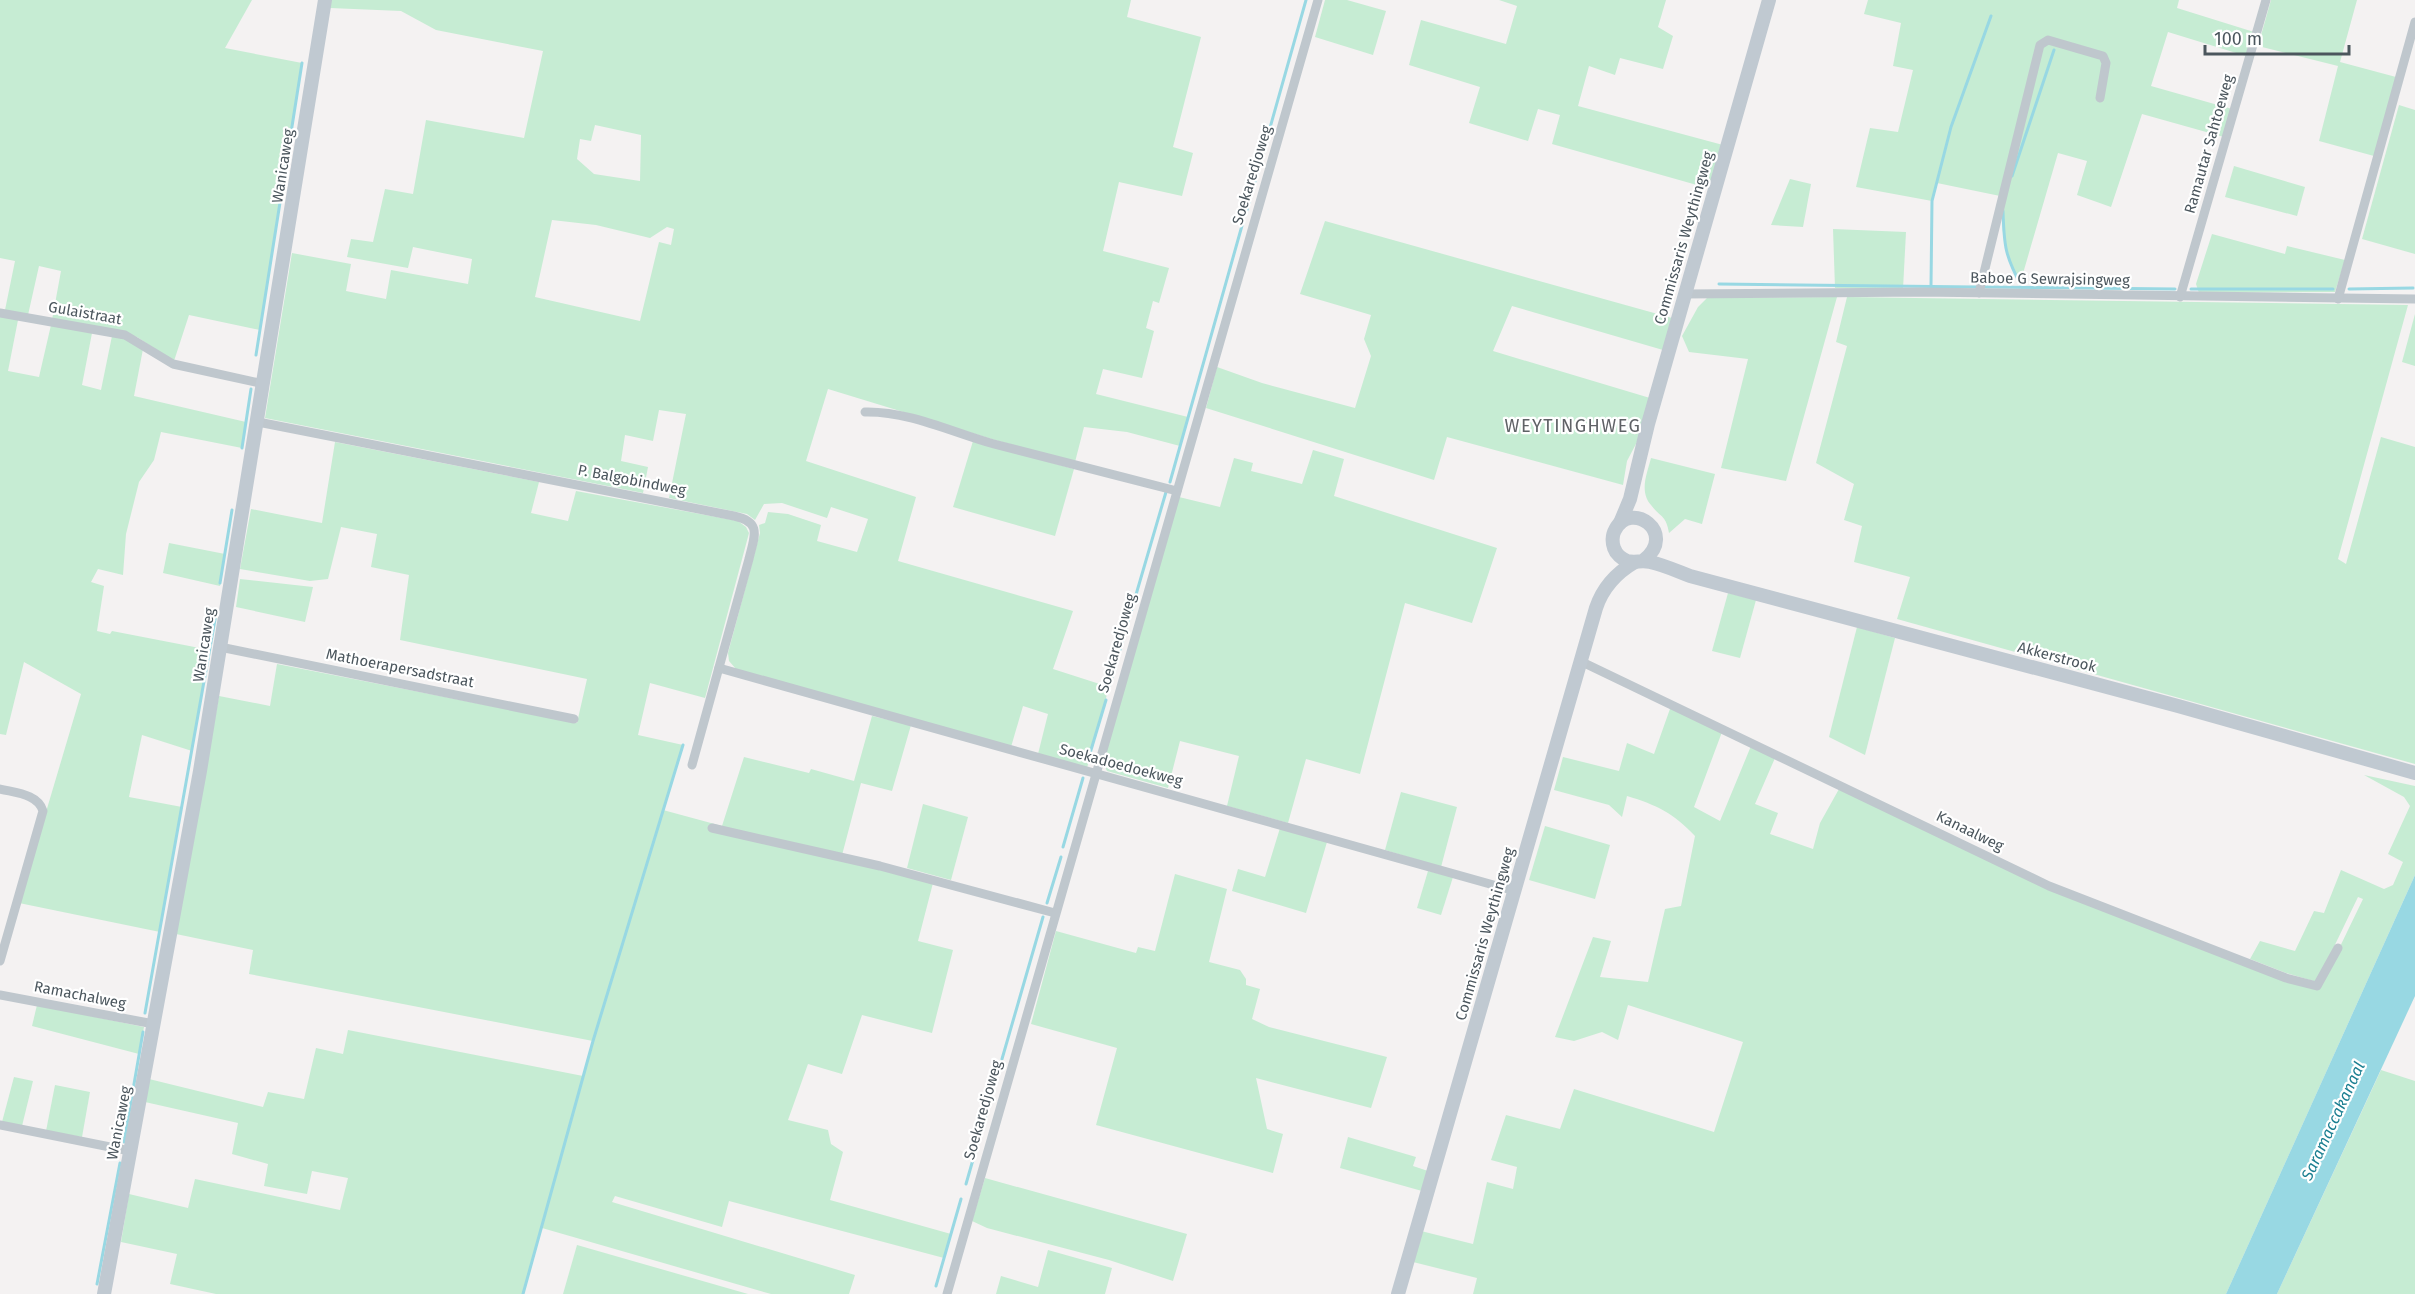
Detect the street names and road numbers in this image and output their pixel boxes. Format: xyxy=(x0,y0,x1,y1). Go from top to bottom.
street label: Ramautar Sahtoeweg xyxy=(2180,72,2238,216)
street label: Soekaredjoweg xyxy=(1228,123,1276,227)
street label: Wanicaweg xyxy=(268,127,298,204)
street label: Commissaris Weythingweg xyxy=(1651,149,1717,327)
street label: Baboe G Sewrajsingweg xyxy=(1970,269,2130,289)
street label: Gulaistraat xyxy=(47,298,124,328)
street label: P. Balgobindweg xyxy=(576,461,688,499)
street label: Soekaredjoweg xyxy=(1094,591,1140,695)
street label: Wanicaweg xyxy=(189,606,219,683)
street label: Akkerstrook xyxy=(2016,638,2099,676)
street label: Mathoerapersadstraat xyxy=(324,645,476,691)
street label: Soekadoedoekweg xyxy=(1057,740,1185,790)
street label: Kanaalweg xyxy=(1933,807,2007,855)
street label: Commissaris Weythingweg xyxy=(1452,845,1518,1023)
street label: Ramachalweg xyxy=(33,977,128,1013)
street label: Soekaredjoweg xyxy=(960,1058,1006,1162)
street label: Wanicaweg xyxy=(103,1084,135,1162)

